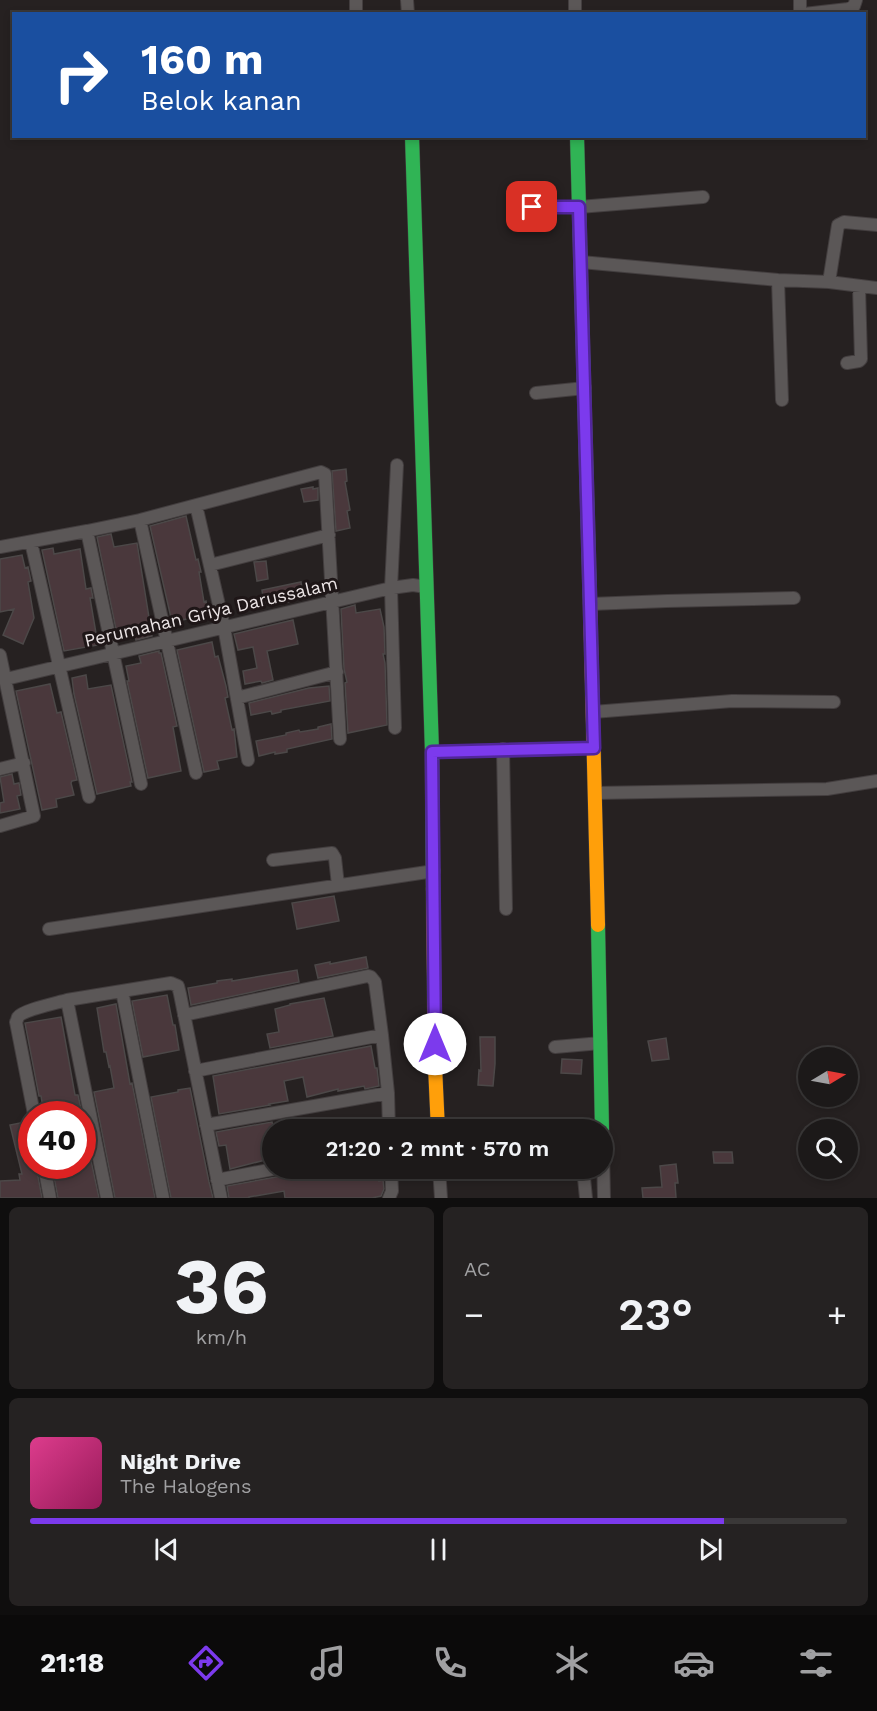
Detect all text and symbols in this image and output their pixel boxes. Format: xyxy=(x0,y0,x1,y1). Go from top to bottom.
text: 160 m xyxy=(141,35,264,84)
icon: right xyxy=(42,36,120,114)
text: Belok kanan xyxy=(141,85,302,117)
pin xyxy=(506,181,557,232)
icon: arrive xyxy=(515,190,548,223)
street label: Perumahan Griya Darussalam xyxy=(82,572,340,651)
position arrow xyxy=(403,1012,467,1076)
north arrow xyxy=(798,1047,858,1107)
map controls xyxy=(798,1047,858,1179)
speed limit sign: 40 xyxy=(18,1101,96,1179)
button: search xyxy=(798,1119,858,1179)
text: 21:20 · 2 mnt · 570 m xyxy=(326,1136,549,1161)
text: 36 xyxy=(174,1240,269,1332)
text: AC xyxy=(464,1257,490,1281)
text: 23° xyxy=(618,1288,693,1341)
text: − xyxy=(464,1295,484,1334)
text: + xyxy=(827,1295,847,1334)
text: km/h xyxy=(196,1325,247,1349)
text: Night Drive xyxy=(120,1449,241,1474)
text: The Halogens xyxy=(120,1474,252,1498)
icon: previous xyxy=(150,1533,183,1566)
icon: pause xyxy=(422,1533,455,1566)
icon: next xyxy=(694,1533,727,1566)
icon: directions xyxy=(185,1642,227,1684)
icon: music xyxy=(307,1642,349,1684)
icon: phone xyxy=(429,1642,471,1684)
icon: climate xyxy=(551,1642,593,1684)
icon: car xyxy=(673,1642,715,1684)
icon: filters xyxy=(795,1642,837,1684)
text: 21:18 xyxy=(40,1647,104,1679)

